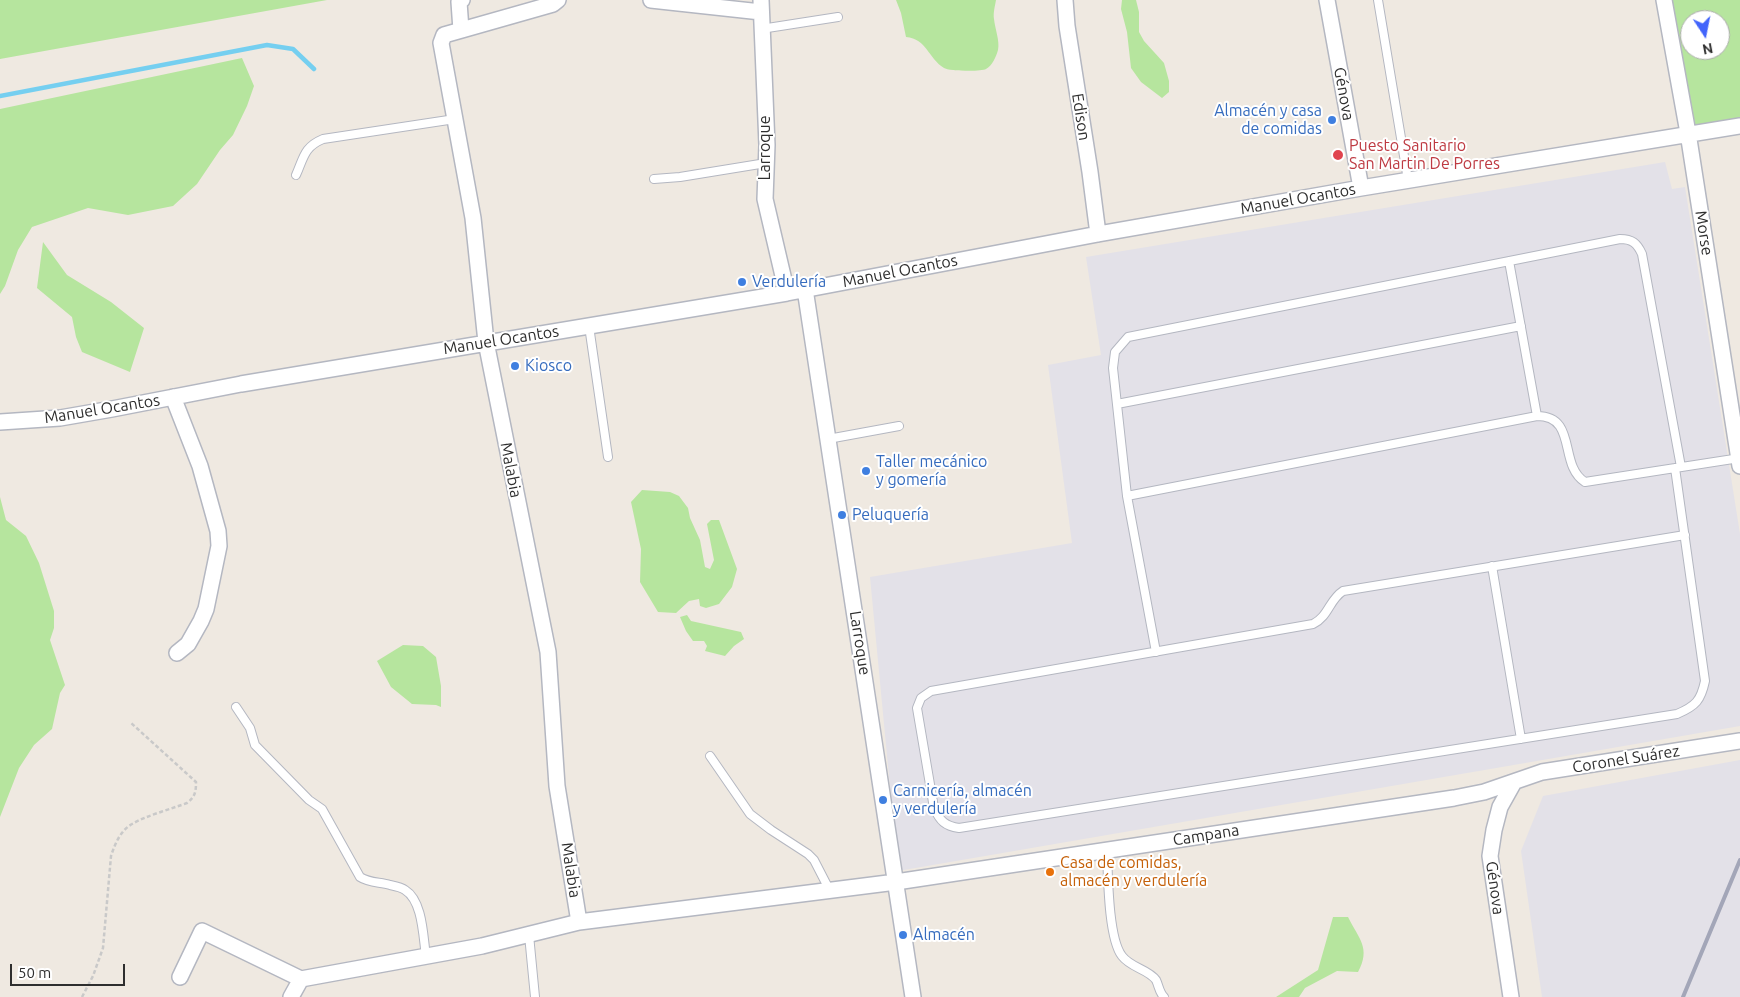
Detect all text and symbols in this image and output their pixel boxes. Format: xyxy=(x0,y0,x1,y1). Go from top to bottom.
north arrow xyxy=(1680,10,1730,60)
text: N xyxy=(1701,40,1714,58)
street label: Génova xyxy=(1330,66,1358,122)
street label: Edison xyxy=(1068,92,1094,142)
place label: Almacén y casa de comidas xyxy=(1214,101,1322,139)
marker: Almacén y casa de comidas xyxy=(1326,114,1338,126)
street label: Larroque xyxy=(755,115,775,181)
place label: Puesto Sanitario San Martin De Porres xyxy=(1349,136,1500,174)
marker: Puesto Sanitario San Martin De Porres xyxy=(1331,148,1345,162)
street label: Manuel Ocantos xyxy=(1239,179,1357,219)
street label: Morse xyxy=(1691,209,1717,257)
street label: Manuel Ocantos xyxy=(841,250,959,292)
place label: Verdulería xyxy=(752,272,826,292)
marker: Verdulería xyxy=(736,276,748,288)
street label: Manuel Ocantos xyxy=(442,321,560,359)
place label: Kiosco xyxy=(525,356,572,376)
marker: Kiosco xyxy=(509,360,521,372)
street label: Manuel Ocantos xyxy=(43,390,161,428)
street label: Malabia xyxy=(496,441,526,499)
place label: Taller mecánico y gomería xyxy=(876,452,987,490)
marker: Taller mecánico y gomería xyxy=(860,465,872,477)
place label: Peluquería xyxy=(852,505,929,525)
marker: Peluquería xyxy=(836,509,848,521)
street label: Larroque xyxy=(845,609,875,677)
street label: Coronel Suárez xyxy=(1571,741,1681,777)
place label: Carnicería, almacén y verdulería xyxy=(893,781,1032,819)
marker: Carnicería, almacén y verdulería xyxy=(877,794,889,806)
street label: Campana xyxy=(1172,820,1240,850)
street label: Malabia xyxy=(557,841,585,899)
place label: Casa de comidas, almacén y verdulería xyxy=(1060,853,1207,891)
street label: Génova xyxy=(1482,860,1508,916)
marker: Casa de comidas, almacén y verdulería xyxy=(1044,866,1056,878)
place label: Almacén xyxy=(913,925,975,945)
marker: Almacén xyxy=(897,929,909,941)
scale bar xyxy=(12,954,128,986)
text: 50 m xyxy=(18,964,51,981)

